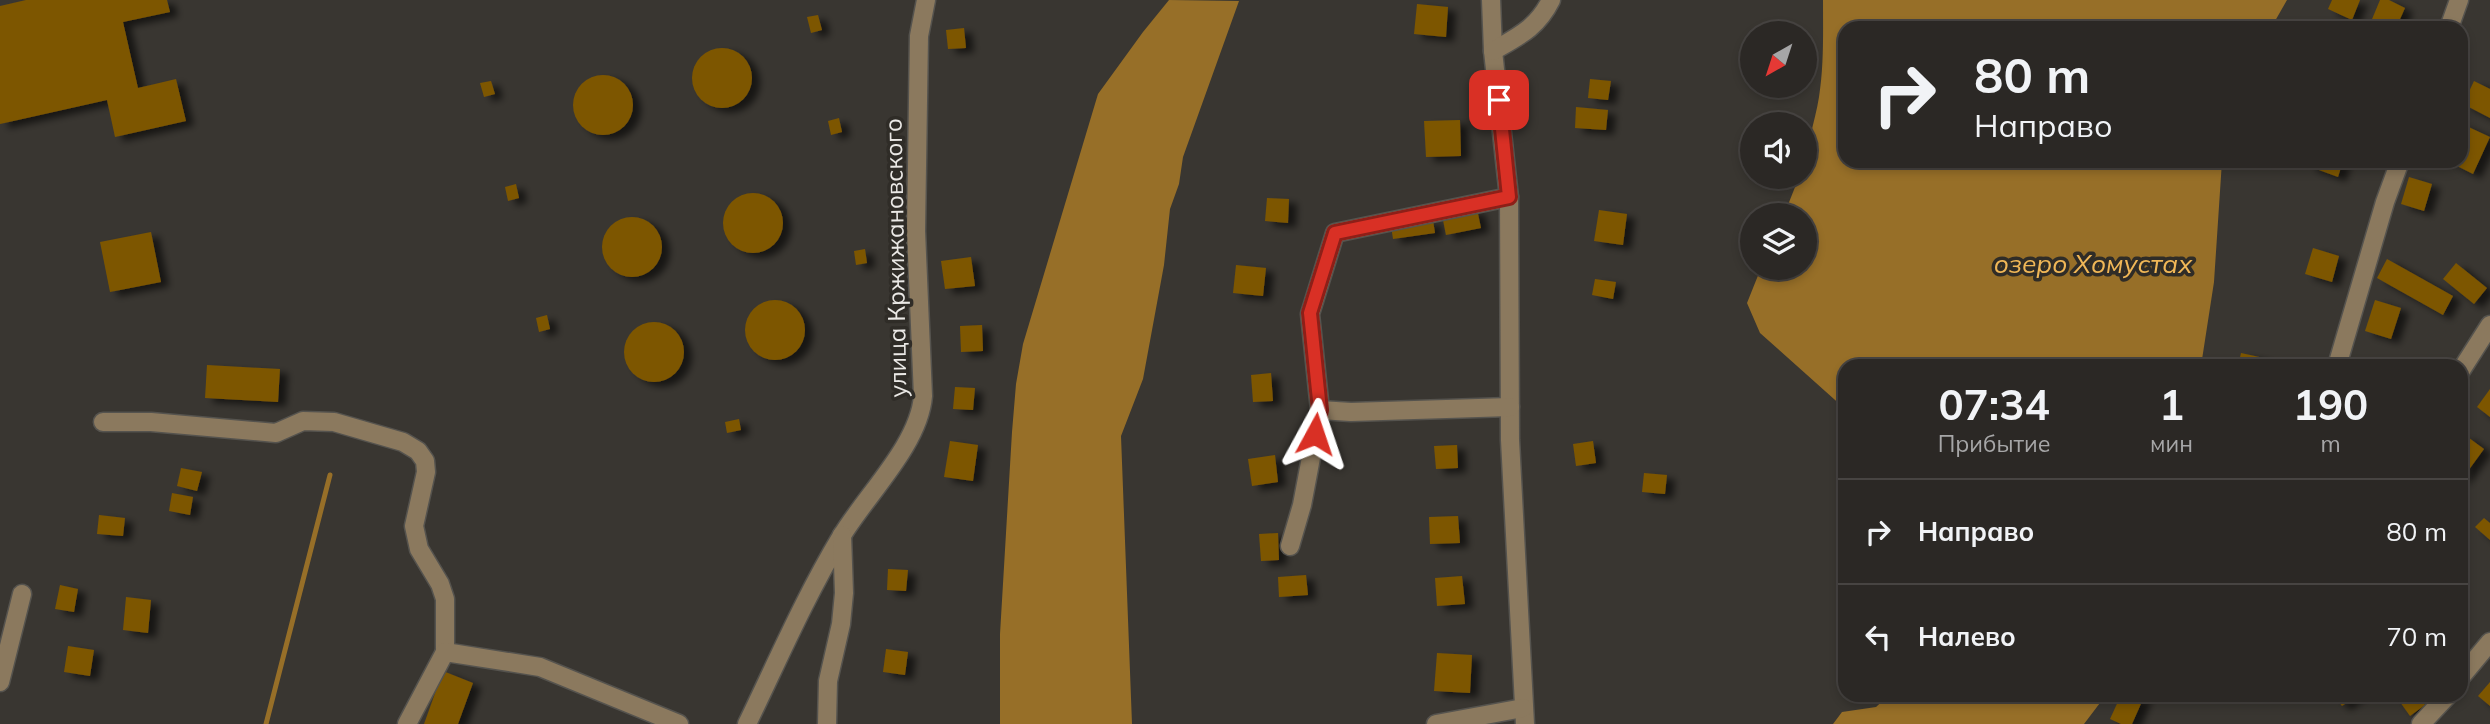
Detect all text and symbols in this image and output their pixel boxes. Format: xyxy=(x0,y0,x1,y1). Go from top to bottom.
north arrow xyxy=(1740,21,1816,98)
map controls xyxy=(1740,21,1817,280)
text: 80 m xyxy=(1974,44,2090,105)
icon: right xyxy=(1859,49,1950,140)
pin xyxy=(1469,70,1529,130)
icon: arrive xyxy=(1480,81,1518,119)
text: Направо xyxy=(1974,105,2113,145)
button: sound xyxy=(1740,112,1817,189)
street label: улица Кржижановского xyxy=(878,118,912,398)
button: layers xyxy=(1740,203,1817,280)
water label: озеро Хомустах xyxy=(1994,247,2193,280)
text: 07:34 xyxy=(1938,378,2050,431)
text: 1 xyxy=(2159,378,2184,431)
text: 190 xyxy=(2293,378,2368,431)
position arrow xyxy=(1278,397,1352,471)
text: Прибытие xyxy=(1938,429,2050,458)
text: мин xyxy=(2150,429,2193,458)
text: m xyxy=(2320,429,2341,458)
icon: right xyxy=(1859,513,1897,551)
text: Направо xyxy=(1918,515,2034,548)
text: 80 m xyxy=(2386,515,2447,548)
icon: left xyxy=(1859,618,1897,656)
text: Налево xyxy=(1918,620,2016,653)
text: 70 m xyxy=(2386,620,2447,653)

